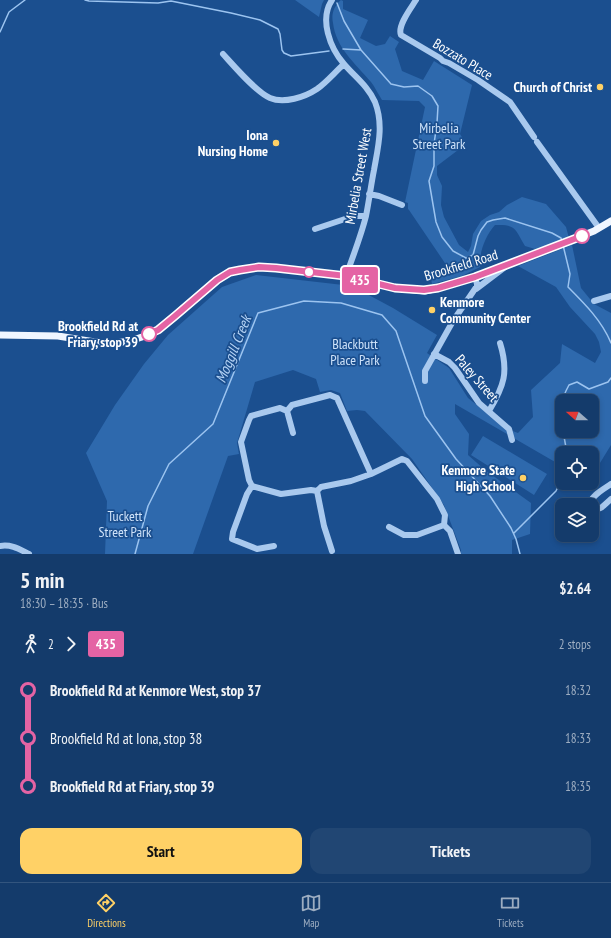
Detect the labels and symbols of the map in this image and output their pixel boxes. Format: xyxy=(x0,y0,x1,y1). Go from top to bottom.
street label: Bozzato Place xyxy=(430,34,496,84)
place label: Church of Christ xyxy=(513,78,592,96)
marker: Church of Christ xyxy=(595,82,605,92)
park label: Mirbelia Street Park xyxy=(413,119,466,153)
place label: Iona Nursing Home xyxy=(198,126,268,160)
street label: Mirbelia Street West xyxy=(341,126,375,226)
marker: Iona Nursing Home xyxy=(271,138,281,148)
unlabelled marker xyxy=(574,228,590,244)
street label: Brookfield Road xyxy=(422,245,500,285)
unlabelled marker xyxy=(303,266,315,278)
line badge: 435 xyxy=(337,267,383,293)
place label: Kenmore Community Center xyxy=(440,293,531,327)
marker: Kenmore Community Center xyxy=(427,305,437,315)
water label: Moggill Creek xyxy=(211,310,256,386)
place label: Brookfield Rd at Friary, stop 39 xyxy=(58,317,138,351)
marker: Brookfield Rd at Friary, stop 39 xyxy=(141,326,157,342)
park label: Blackbutt Place Park xyxy=(330,335,380,369)
street label: Paley Street xyxy=(451,351,503,406)
north arrow xyxy=(555,394,599,438)
place label: Kenmore State High School xyxy=(441,461,516,495)
marker: Kenmore State High School xyxy=(518,473,528,483)
park label: Tuckett Street Park xyxy=(99,507,152,541)

